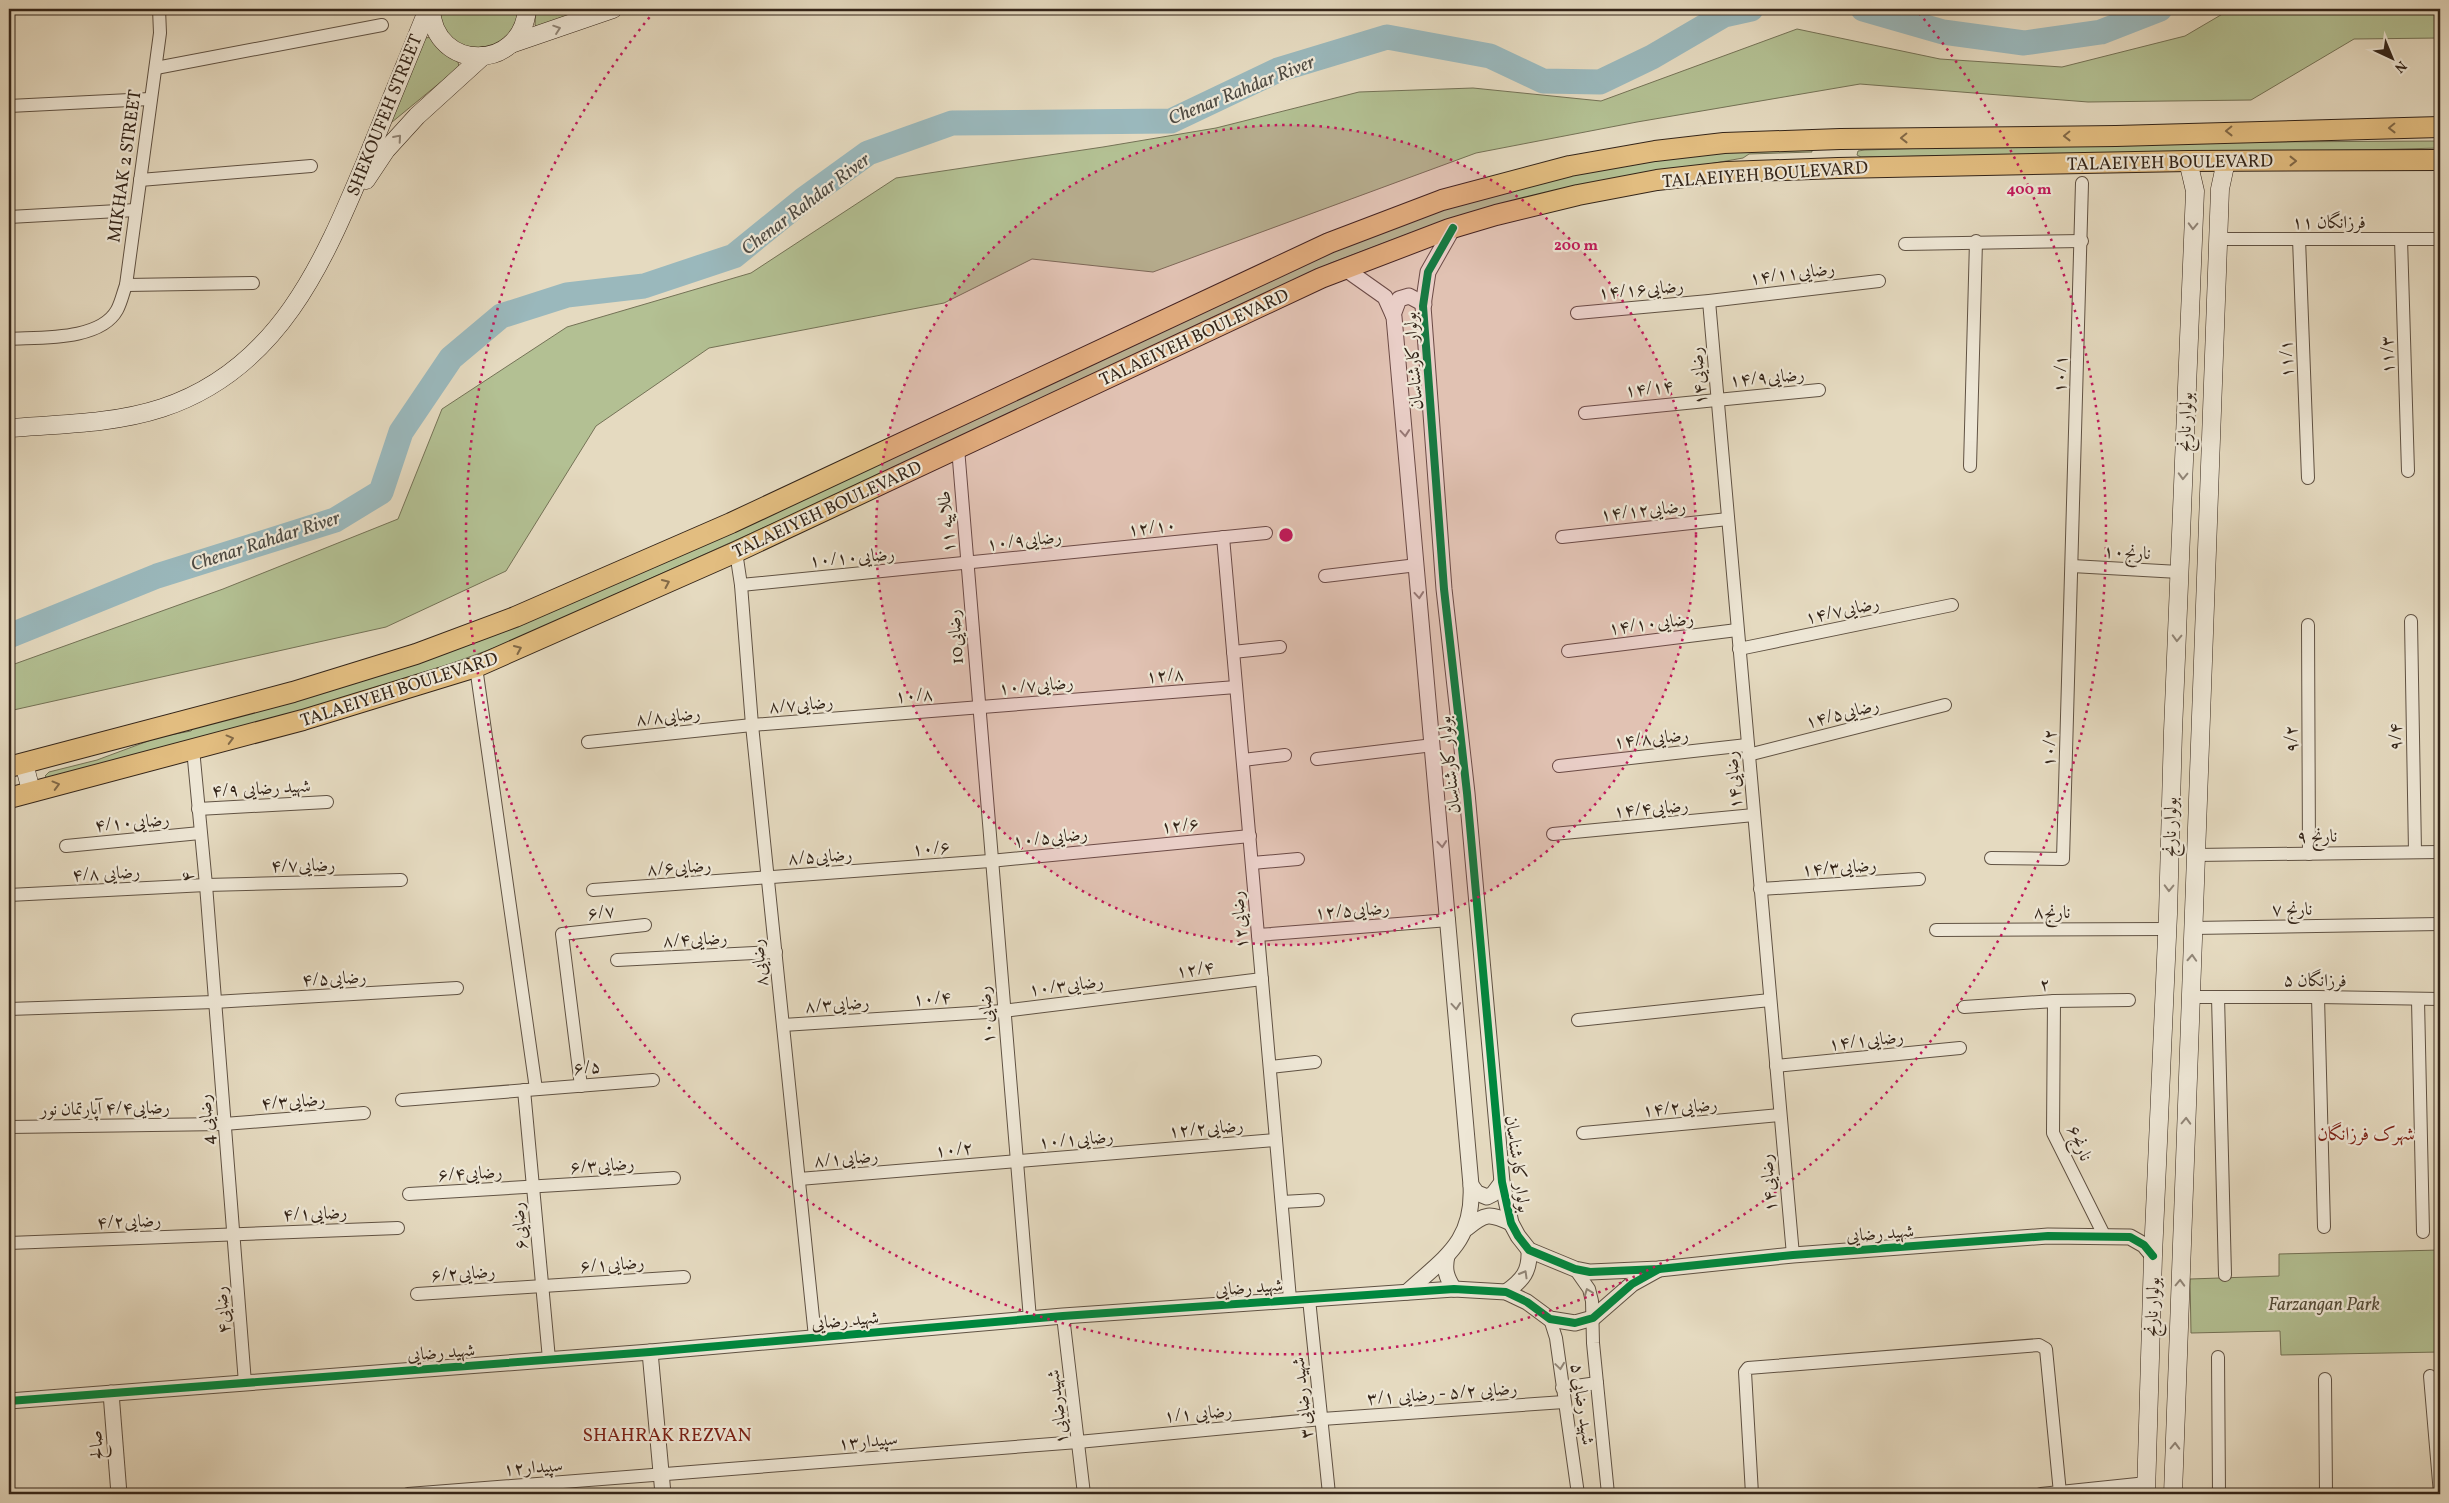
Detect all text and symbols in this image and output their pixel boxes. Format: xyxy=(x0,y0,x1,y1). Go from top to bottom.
one-way arrow xyxy=(552,25,561,35)
street label: SHEKOUFEH STREET xyxy=(341,30,430,200)
north arrow xyxy=(2366,32,2416,82)
water label: Chenar Rahdar River xyxy=(1165,49,1320,132)
text: N xyxy=(2390,56,2410,77)
street label: MIKHAK 2 STREET xyxy=(102,88,149,244)
one-way arrow xyxy=(2387,123,2395,133)
one-way arrow xyxy=(2225,126,2233,137)
one-way arrow xyxy=(2062,131,2070,141)
one-way arrow xyxy=(1900,133,1908,143)
one-way arrow xyxy=(392,134,401,143)
water label: Chenar Rahdar River xyxy=(736,147,877,262)
street label: TALAEIYEH BOULEVARD xyxy=(2067,149,2273,178)
street label: TALAEIYEH BOULEVARD xyxy=(1661,156,1869,195)
one-way arrow xyxy=(2289,156,2297,166)
text: 400 m xyxy=(2007,180,2052,201)
street label: فرزانگان ۱۱ xyxy=(2292,210,2366,236)
one-way arrow xyxy=(2188,222,2199,230)
text: 200 m xyxy=(1554,236,1598,257)
street label: رضایی۱۴/۱۱ xyxy=(1748,257,1836,292)
street label: رضایی۱۴/۱۶ xyxy=(1597,274,1685,307)
street label: TALAEIYEH BOULEVARD xyxy=(1096,283,1293,393)
street label: بولوار کارشناسان xyxy=(1399,311,1430,411)
street label: ۱۱/۳ xyxy=(2375,335,2402,374)
street label: ۱۱/۱ xyxy=(2274,339,2301,378)
street label: رضایی۱۴ xyxy=(1685,346,1714,406)
street label: ۱۰/۱ xyxy=(2048,355,2075,394)
street label: رضایی۱۴/۹ xyxy=(1729,363,1806,394)
street label: ۱۴/۱۴ xyxy=(1624,375,1675,404)
street label: بولوار نارنج xyxy=(2173,392,2202,453)
one-way arrow xyxy=(1399,429,1410,437)
street label: TALAEIYEH BOULEVARD xyxy=(729,455,926,565)
one-way arrow xyxy=(2178,472,2189,480)
street label: طلاییه ۱۱ xyxy=(932,490,963,554)
street label: رضایی۱۴/۱۲ xyxy=(1599,495,1687,528)
water label: Chenar Rahdar River xyxy=(187,505,345,578)
street label: ۱۲/۱۰ xyxy=(1127,514,1178,543)
street label: رضایی۱۰/۹ xyxy=(985,525,1063,558)
centre of rings xyxy=(1277,526,1295,544)
street label: نارنج۱۰ xyxy=(2102,540,2151,569)
street label: رضایی۱۰/۱۰ xyxy=(808,542,896,575)
one-way arrow xyxy=(661,578,670,589)
one-way arrow xyxy=(1413,591,1424,599)
street label: رضایی۱۴/۷ xyxy=(1803,591,1882,632)
street label: رضایی۱۴/۱۰ xyxy=(1607,607,1695,642)
street label: رضایی10 xyxy=(942,609,971,665)
one-way arrow xyxy=(2171,635,2182,643)
one-way arrow xyxy=(513,644,522,655)
street label: TALAEIYEH BOULEVARD xyxy=(298,647,501,734)
street label: ۱۲/۸ xyxy=(1145,663,1185,690)
street label: رضایی۱۰/۷ xyxy=(998,671,1075,702)
street label: ۱۰/۸ xyxy=(894,683,934,710)
street label: رضایی۸/۷ xyxy=(768,690,834,721)
street label: رضایی۱۴/۵ xyxy=(1803,693,1882,736)
street label: رضایی۸/۸ xyxy=(635,702,702,733)
street label: بولوار کارشناسان xyxy=(1433,715,1468,815)
street label: رضایی۱۴/۸ xyxy=(1612,723,1690,756)
street label: ۹/۴ xyxy=(2384,723,2409,751)
street label: ۹/۲ xyxy=(2280,725,2305,753)
street label: ۱۰/۲ xyxy=(2037,729,2064,768)
one-way arrow xyxy=(225,735,233,745)
street label: رضایی۱۴ xyxy=(1720,750,1749,810)
street label: ۴/۹ شهید رضایی xyxy=(211,774,311,805)
one-way arrow xyxy=(51,780,60,791)
street label: رضایی۱۴/۴ xyxy=(1613,794,1690,825)
street label: بولوار نارنج xyxy=(2158,797,2187,857)
street label: رضایی۴/۱۰ xyxy=(94,808,171,839)
street label: ۱۲/۶ xyxy=(1160,812,1200,841)
street label: رضایی۱۰/۵ xyxy=(1011,822,1089,855)
street label: نارنج ۹ xyxy=(2297,825,2338,852)
street label: ۱۰/۶ xyxy=(911,836,951,863)
one-way arrow xyxy=(1436,840,1447,848)
street label: رضایی۸/۵ xyxy=(787,843,853,872)
street label: رضایی۴/۷ xyxy=(270,853,336,880)
street label: رضایی۱۴/۳ xyxy=(1801,853,1878,884)
street label: رضایی۸/۶ xyxy=(646,854,712,883)
street label: رضایی ۴/۸ xyxy=(71,860,141,889)
street label: ۴ xyxy=(176,870,201,883)
one-way arrow xyxy=(2164,884,2174,892)
street label: رضایی۱۲ xyxy=(1226,890,1255,950)
street label: رضایی۱۲/۵ xyxy=(1314,896,1391,927)
street label: نارنج ۷ xyxy=(2272,898,2313,925)
street label: ۶/۷ xyxy=(586,900,616,927)
street label: نارنج۸ xyxy=(2034,901,2070,928)
street label: رضایی۸/۴ xyxy=(662,926,728,955)
street label: رضایی۸ xyxy=(746,938,775,988)
one-way arrow xyxy=(2186,954,2197,962)
street label: ۱۲/۴ xyxy=(1175,956,1216,985)
street label: رضایی۴/۵ xyxy=(301,965,367,994)
street label: فرزانگان ۵ xyxy=(2283,967,2347,995)
street label: رضایی۱۰/۳ xyxy=(1027,969,1105,1003)
street label: ۲ xyxy=(2039,973,2051,998)
street label: رضایی۱۰ xyxy=(973,985,1002,1045)
street label: ۱۰/۴ xyxy=(912,986,952,1013)
street label: رضایی۸/۳ xyxy=(804,991,870,1020)
one-way arrow xyxy=(1450,1002,1461,1010)
street label: ۱۴/۱رضایی xyxy=(1827,1025,1905,1058)
street label: ۶/۵ xyxy=(572,1055,602,1082)
street label: رضایی۴/۳ xyxy=(260,1088,326,1117)
street label: رضایی 4 xyxy=(193,1093,222,1147)
street label: رضایی۱۴/۲ xyxy=(1642,1093,1719,1124)
street label: رضایی۴/۴ آپارتمان نور xyxy=(38,1096,170,1123)
street label: رضایی۱۲/۲ xyxy=(1168,1114,1245,1145)
street label: بولوار کارشناسان xyxy=(1497,1114,1536,1215)
one-way arrow xyxy=(2180,1116,2191,1124)
district label: شهرک فرزانگان xyxy=(2317,1121,2415,1148)
street label: نارنج۶ xyxy=(2058,1122,2097,1166)
street label: رضایی۱۰/۱ xyxy=(1038,1125,1115,1156)
street label: ۱۰/۲ xyxy=(934,1136,974,1165)
street label: رضایی۸/۱ xyxy=(813,1144,879,1175)
street label: رضایی۶/۳ xyxy=(569,1152,635,1181)
street label: رضایی۱۴ xyxy=(1755,1153,1784,1213)
street label: رضایی۶/۴ xyxy=(437,1160,503,1189)
street label: رضایی۴/۱ xyxy=(282,1201,348,1228)
street label: رضایی۶ xyxy=(506,1201,535,1251)
street label: رضایی۴/۲ xyxy=(96,1209,162,1236)
street label: شهید رضایی xyxy=(1845,1220,1915,1249)
street label: رضایی۶/۱ xyxy=(579,1251,645,1280)
street label: رضایی۶/۲ xyxy=(430,1260,496,1289)
one-way arrow xyxy=(1518,1271,1528,1280)
street label: شهید رضایی xyxy=(1214,1274,1284,1303)
street label: بولوار نارنج xyxy=(2140,1277,2169,1338)
one-way arrow xyxy=(2175,1279,2186,1287)
street label: رضایی۴ xyxy=(209,1285,238,1335)
one-way arrow xyxy=(1584,1288,1595,1297)
park label: Farzangan Park xyxy=(2268,1293,2380,1318)
street label: شهید رضایی xyxy=(810,1306,880,1337)
street label: شهید رضایی xyxy=(406,1339,476,1368)
street label: شهید رضایی ۳ xyxy=(1287,1356,1320,1440)
one-way arrow xyxy=(1554,1362,1564,1371)
street label: شهید رضایی ۵ xyxy=(1563,1362,1600,1447)
street label: شهیدرضایی۱ xyxy=(1042,1368,1075,1446)
street label: رضایی ۵/۲ - رضایی ۳/۱ xyxy=(1366,1377,1518,1412)
street label: رضایی ۱/۱ xyxy=(1163,1399,1233,1430)
district label: SHAHRAK REZVAN xyxy=(582,1423,752,1449)
street label: سپیدار۱۳ xyxy=(837,1427,899,1458)
street label: صالح xyxy=(84,1429,113,1460)
one-way arrow xyxy=(2169,1441,2180,1449)
street label: سپیدار۱۲ xyxy=(502,1454,564,1483)

